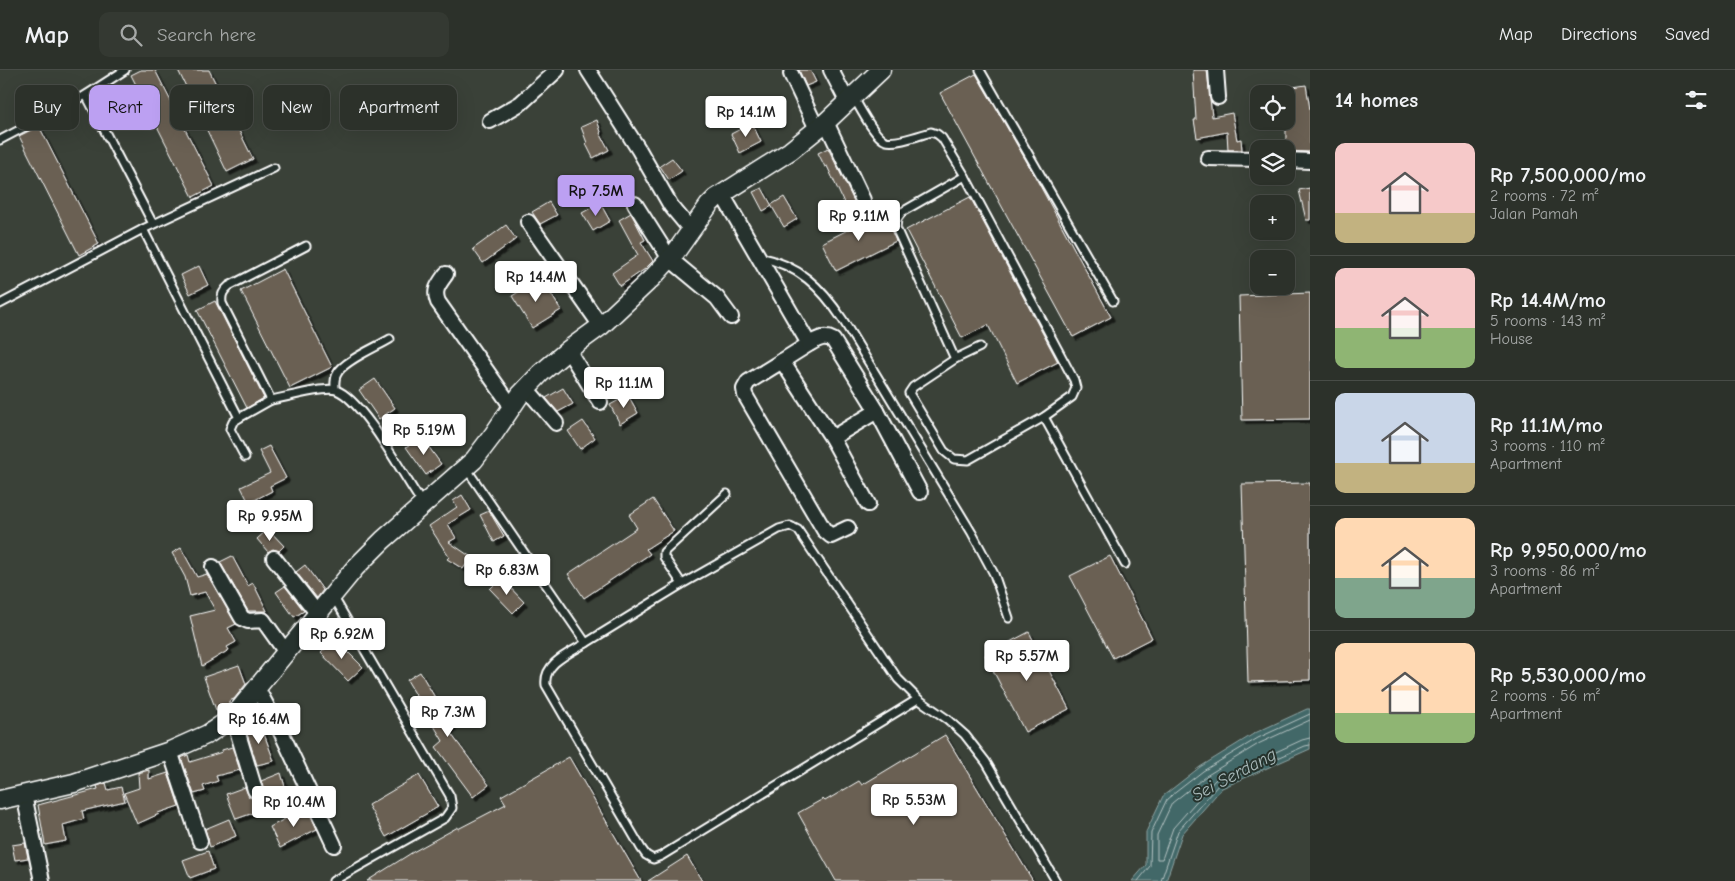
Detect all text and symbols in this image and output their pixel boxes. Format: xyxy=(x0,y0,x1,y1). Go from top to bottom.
search box xyxy=(99,12,449,57)
text: Map xyxy=(25,21,69,49)
icon: search xyxy=(117,21,145,49)
text: Search here xyxy=(157,24,256,46)
text: Map xyxy=(1499,24,1533,45)
text: Directions xyxy=(1561,24,1637,45)
text: Saved xyxy=(1665,24,1710,45)
chip: Buy xyxy=(15,85,79,130)
chip: Rent xyxy=(89,85,160,130)
chip: Filters xyxy=(170,85,253,130)
chip: New xyxy=(263,85,330,130)
chip: Apartment xyxy=(340,85,457,130)
map controls xyxy=(1250,85,1295,295)
button: locate xyxy=(1250,85,1295,130)
icon: filters xyxy=(1682,86,1710,114)
text: 14 homes xyxy=(1335,88,1418,112)
pin: Rp 14.1M xyxy=(694,96,798,138)
text: Rp 14.1M xyxy=(716,103,776,121)
button: layers xyxy=(1250,140,1295,185)
icon: home xyxy=(1375,163,1435,223)
text: Rp 7,500,000/mo xyxy=(1490,163,1646,187)
pin: Rp 7.5M xyxy=(550,174,642,217)
text: Rp 7.5M xyxy=(569,182,623,200)
text: 2 rooms · 72 m² xyxy=(1490,187,1599,205)
button: + xyxy=(1250,195,1295,240)
pin: Rp 9.11M xyxy=(807,200,911,242)
text: Jalan Pamah xyxy=(1490,205,1578,223)
text: Rp 9.11M xyxy=(829,207,889,225)
button: − xyxy=(1250,250,1295,295)
pin: Rp 14.4M xyxy=(484,260,588,303)
text: Rp 14.4M xyxy=(506,268,566,286)
icon: home xyxy=(1375,288,1435,348)
text: Rp 14.4M/mo xyxy=(1490,288,1606,312)
text: 5 rooms · 143 m² xyxy=(1490,312,1605,330)
text: House xyxy=(1490,330,1533,348)
pin: Rp 11.1M xyxy=(572,366,676,409)
text: Rp 11.1M xyxy=(595,374,653,392)
icon: home xyxy=(1375,413,1435,473)
text: Rp 11.1M/mo xyxy=(1490,413,1603,437)
pin: Rp 5.19M xyxy=(372,414,476,456)
text: Rp 5.19M xyxy=(393,421,455,439)
text: 3 rooms · 110 m² xyxy=(1490,437,1605,455)
text: Apartment xyxy=(1490,455,1562,473)
pin: Rp 9.95M xyxy=(218,500,322,542)
text: Rp 9.95M xyxy=(238,507,302,525)
icon: home xyxy=(1375,538,1435,598)
text: Rp 9,950,000/mo xyxy=(1490,538,1647,562)
pin: Rp 6.83M xyxy=(455,554,559,596)
text: Rp 6.83M xyxy=(475,561,539,579)
text: 3 rooms · 86 m² xyxy=(1490,562,1599,580)
text: Apartment xyxy=(1490,580,1562,598)
pin: Rp 6.92M xyxy=(290,618,394,660)
text: Rp 6.92M xyxy=(310,625,374,643)
pin: Rp 5.57M xyxy=(975,640,1079,682)
text: Rp 5.57M xyxy=(995,647,1059,665)
icon: home xyxy=(1375,663,1435,723)
text: Rp 5,530,000/mo xyxy=(1490,663,1646,687)
text: 2 rooms · 56 m² xyxy=(1490,687,1600,705)
pin: Rp 7.3M xyxy=(402,696,494,738)
pin: Rp 16.4M xyxy=(207,702,311,745)
text: Rp 7.3M xyxy=(421,703,475,721)
text: Apartment xyxy=(1490,705,1562,723)
text: Rp 16.4M xyxy=(228,710,290,728)
water label: Sei Serdang xyxy=(1188,744,1280,806)
pin: Rp 5.53M xyxy=(862,784,966,826)
pin: Rp 10.4M xyxy=(242,786,346,828)
text: Rp 5.53M xyxy=(882,791,946,809)
text: Rp 10.4M xyxy=(263,793,325,811)

